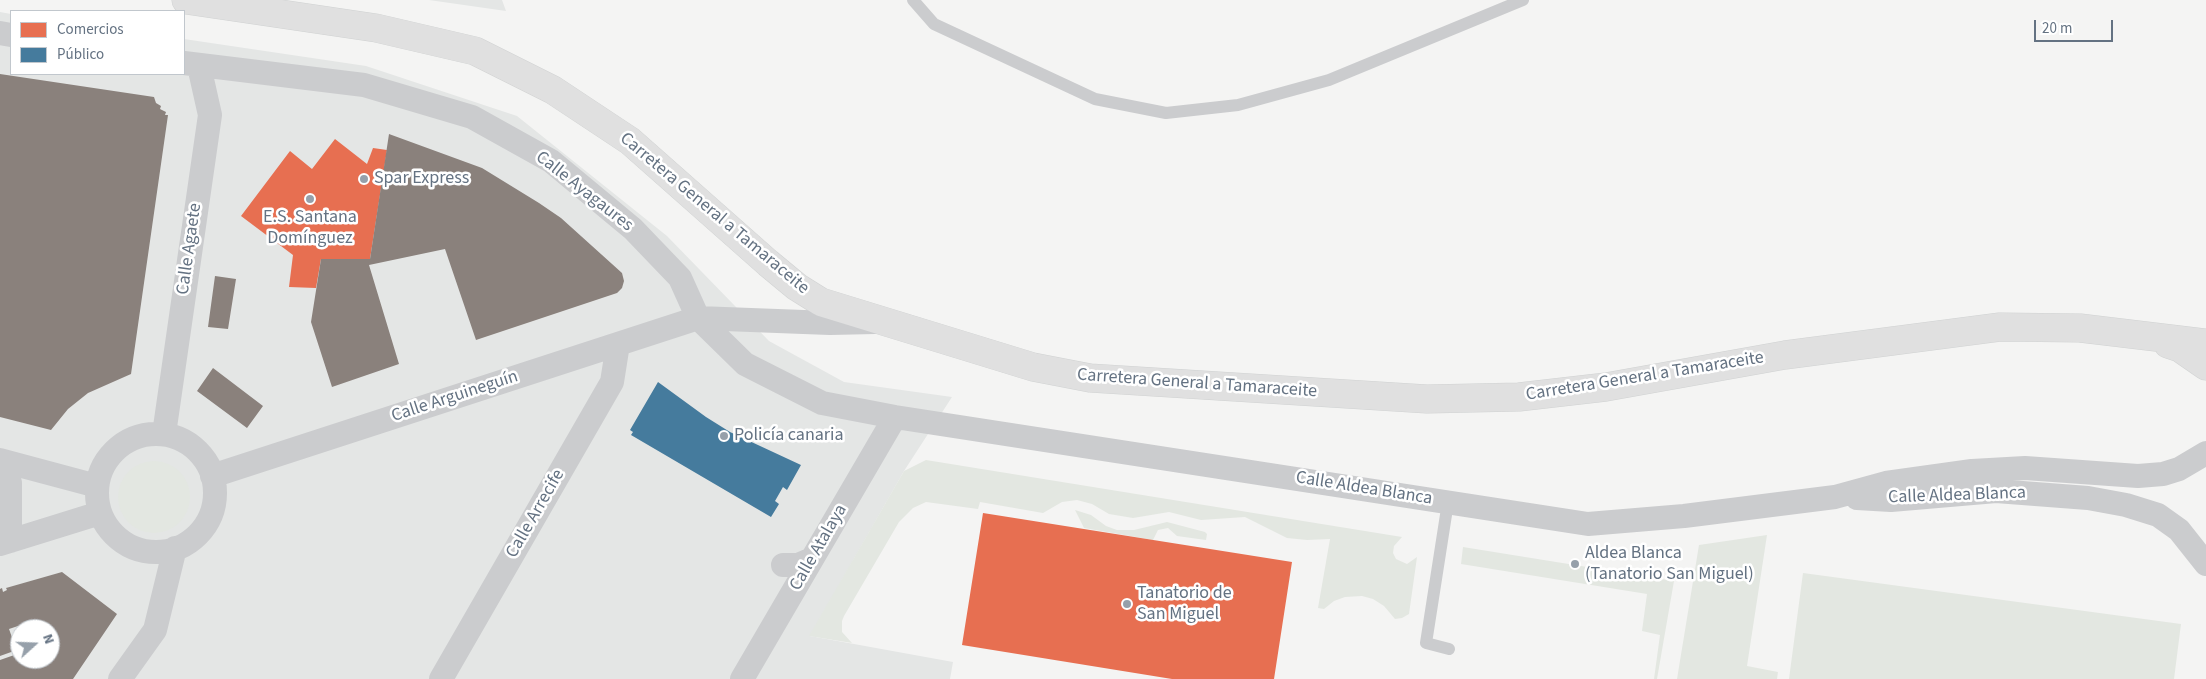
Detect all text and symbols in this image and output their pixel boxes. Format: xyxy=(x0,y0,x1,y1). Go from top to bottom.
legend xyxy=(10,10,185,75)
scale bar xyxy=(2036,10,2115,42)
text: 20 m xyxy=(2042,18,2072,39)
text: Comercios xyxy=(57,19,124,40)
text: Público xyxy=(57,44,104,65)
street label: Carretera General a Tamaraceite xyxy=(615,128,813,300)
street label: Calle Ayagaures xyxy=(531,147,637,237)
place label: Spar Express xyxy=(374,168,469,190)
marker: Spar Express xyxy=(358,173,370,185)
marker: E.S. Santana Domínguez xyxy=(304,193,316,205)
street label: Calle Agaete xyxy=(173,202,207,296)
place label: E.S. Santana Domínguez xyxy=(263,207,357,250)
street label: Carretera General a Tamaraceite xyxy=(1525,348,1765,406)
street label: Carretera General a Tamaraceite xyxy=(1076,365,1318,403)
street label: Calle Arguineguín xyxy=(389,366,521,428)
place label: Policía canaria xyxy=(734,425,844,447)
marker: Policía canaria xyxy=(718,430,730,442)
street label: Calle Arrecife xyxy=(502,466,570,562)
street label: Calle Aldea Blanca xyxy=(1294,468,1434,510)
street label: Calle Aldea Blanca xyxy=(1888,483,2026,509)
street label: Calle Atalaya xyxy=(786,501,852,595)
place label: Aldea Blanca (Tanatorio San Miguel) xyxy=(1585,543,1754,586)
marker: Aldea Blanca (Tanatorio San Miguel) xyxy=(1569,558,1581,570)
place label: Tanatorio de San Miguel xyxy=(1137,583,1232,626)
marker: Tanatorio de San Miguel xyxy=(1121,598,1133,610)
north arrow xyxy=(10,619,60,669)
text: N xyxy=(37,631,59,647)

